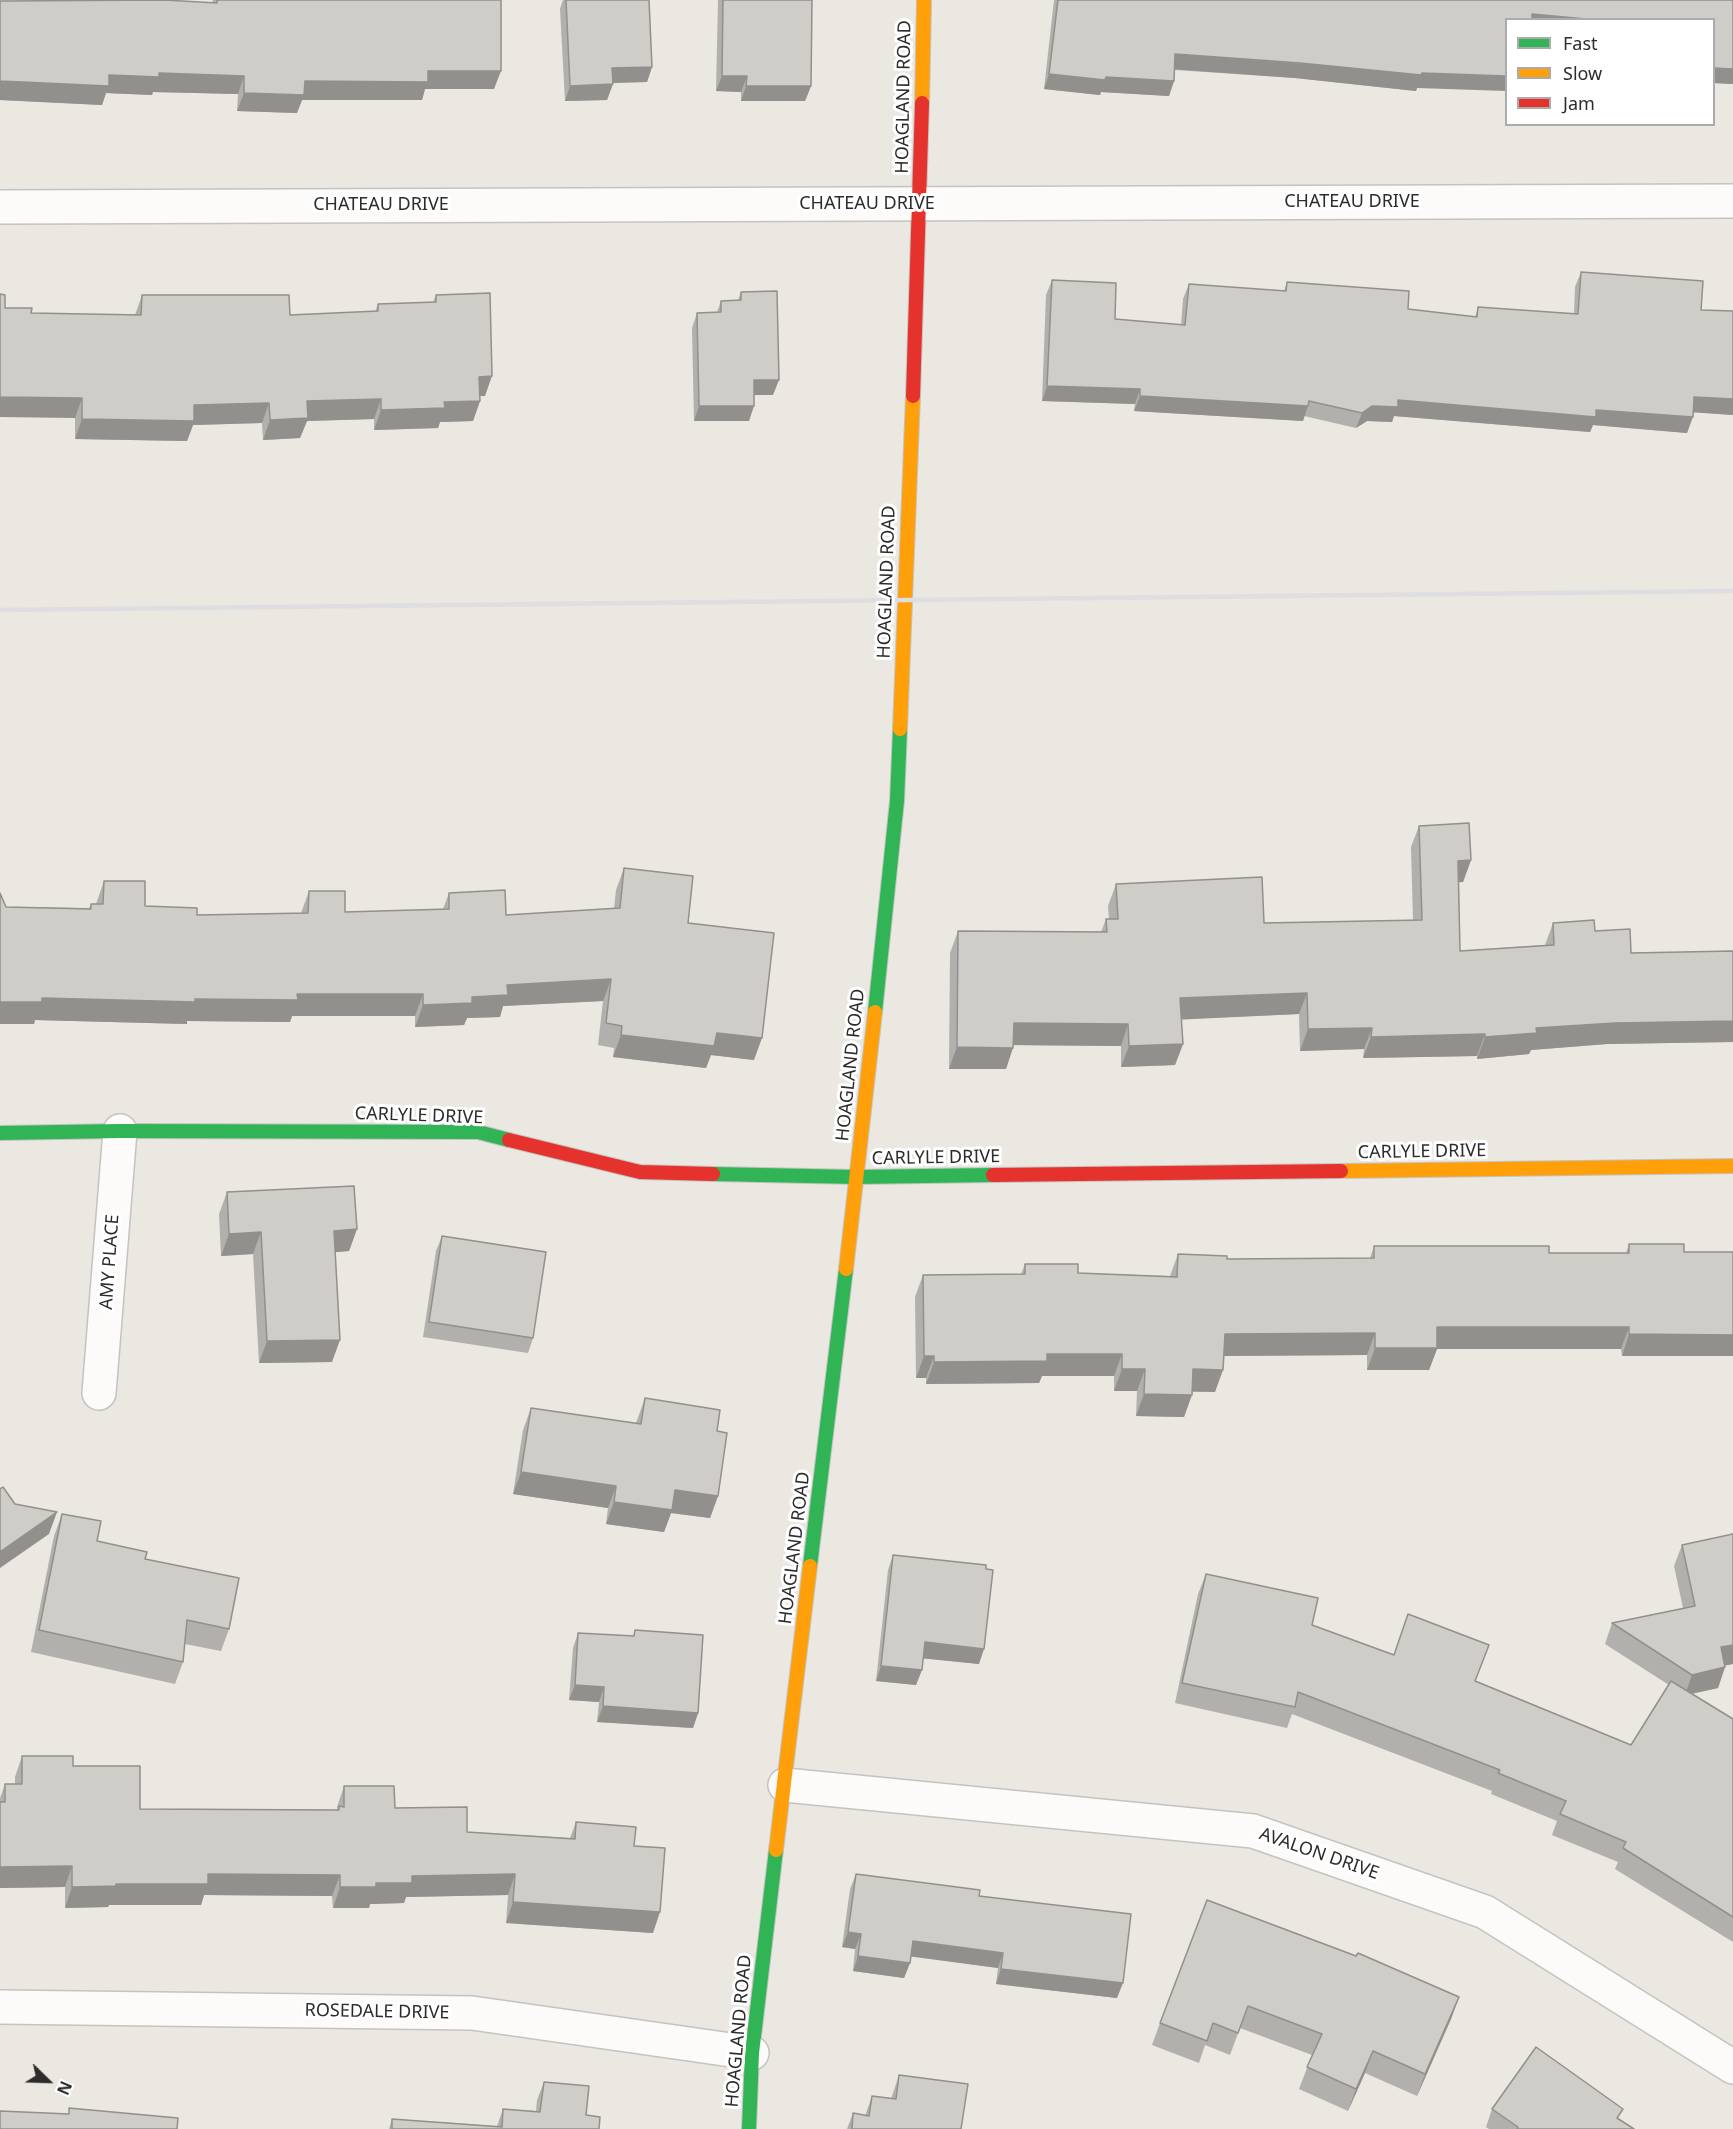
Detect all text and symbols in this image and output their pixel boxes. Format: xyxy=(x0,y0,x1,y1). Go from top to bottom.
legend xyxy=(1505,18,1715,126)
street label: HOAGLAND ROAD xyxy=(892,20,916,174)
text: Fast xyxy=(1563,31,1598,55)
text: Slow xyxy=(1563,61,1602,85)
text: Jam xyxy=(1563,91,1595,115)
street label: CHATEAU DRIVE xyxy=(1284,191,1420,213)
street label: CHATEAU DRIVE xyxy=(799,193,935,215)
street label: CHATEAU DRIVE xyxy=(313,194,449,216)
street label: HOAGLAND ROAD xyxy=(874,505,900,659)
street label: HOAGLAND ROAD xyxy=(832,988,870,1142)
street label: CARLYLE DRIVE xyxy=(354,1103,484,1129)
street label: CARLYLE DRIVE xyxy=(1358,1140,1486,1164)
street label: CARLYLE DRIVE xyxy=(872,1146,1000,1170)
street label: AMY PLACE xyxy=(96,1214,124,1310)
street label: HOAGLAND ROAD xyxy=(775,1471,815,1625)
street label: AVALON DRIVE xyxy=(1256,1823,1382,1885)
street label: HOAGLAND ROAD xyxy=(722,1954,756,2108)
street label: ROSEDALE DRIVE xyxy=(304,2000,450,2024)
north arrow xyxy=(18,2051,78,2111)
text: N xyxy=(52,2078,77,2098)

